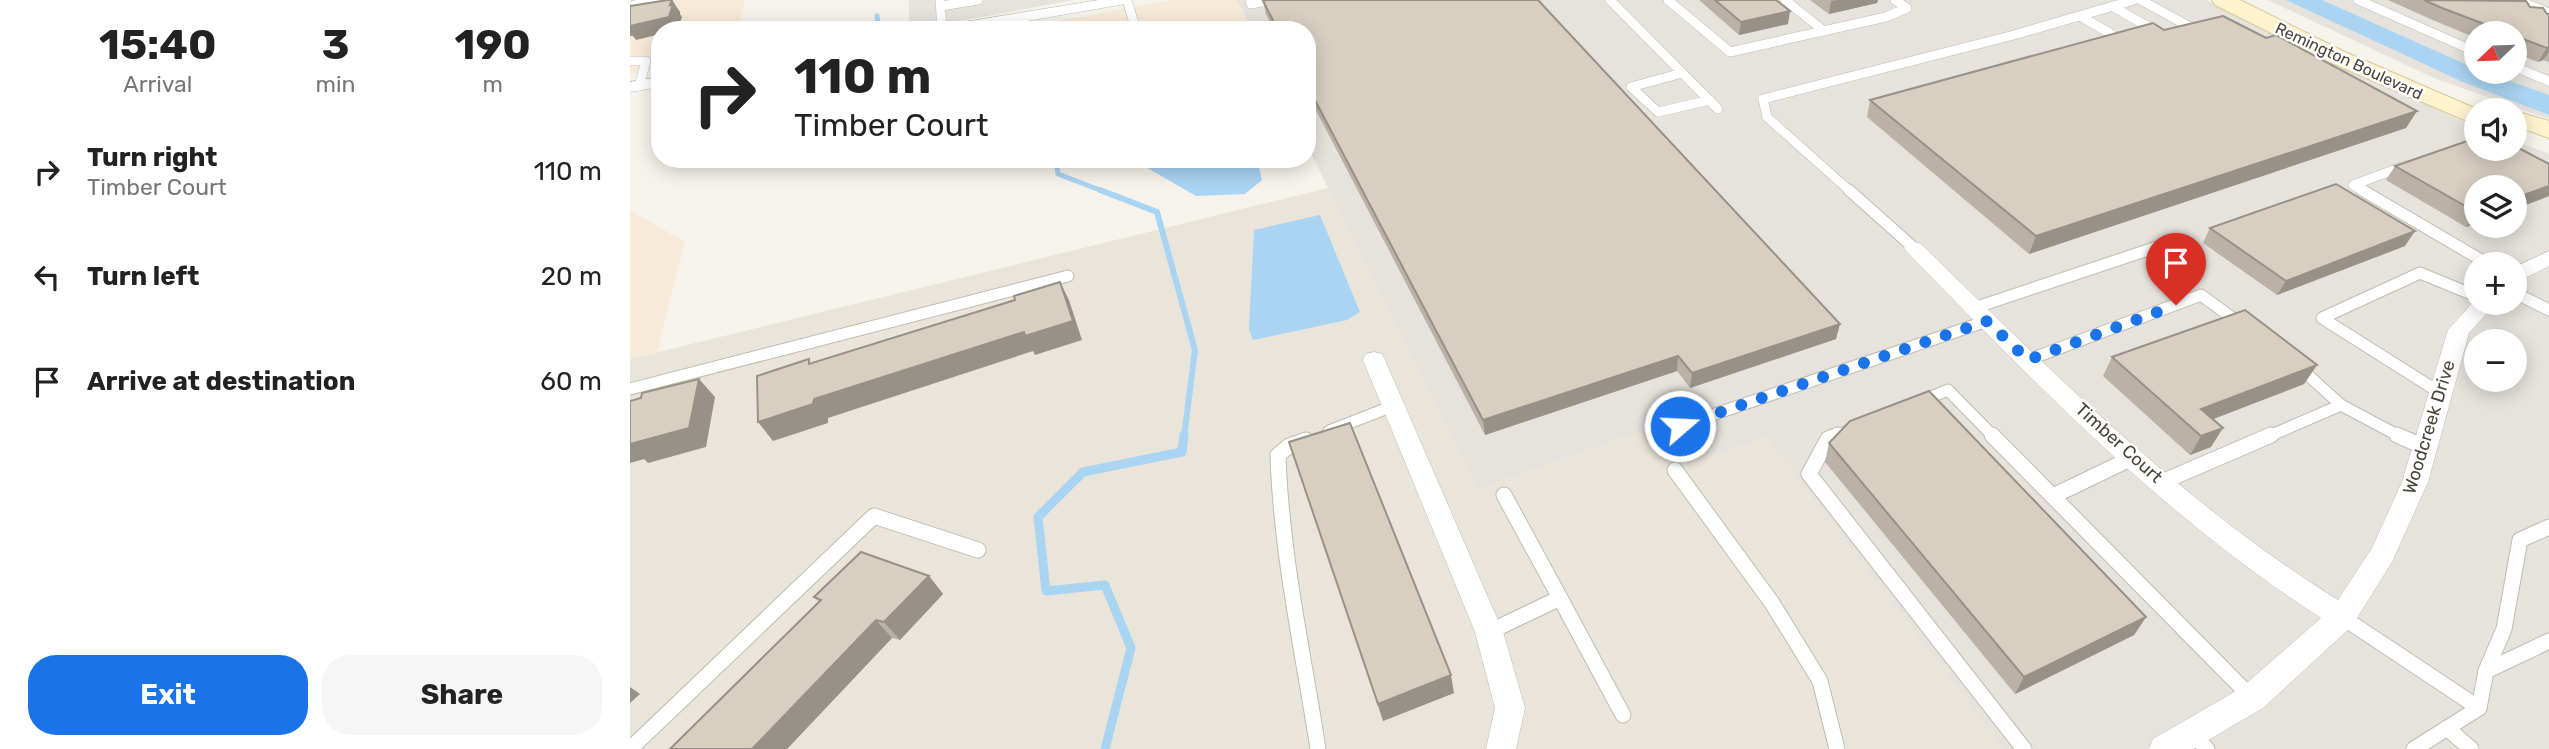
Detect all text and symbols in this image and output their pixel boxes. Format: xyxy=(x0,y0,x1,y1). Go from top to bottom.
street label: Remington Boulevard xyxy=(2272,18,2426,104)
text: 15:40 xyxy=(99,20,217,70)
text: 3 xyxy=(322,20,349,70)
text: 190 xyxy=(455,20,531,70)
north arrow xyxy=(2464,21,2527,84)
map controls xyxy=(2464,21,2527,392)
text: 110 m xyxy=(794,47,931,105)
icon: right xyxy=(679,49,770,140)
text: Arrival xyxy=(123,70,192,98)
text: min xyxy=(316,70,356,98)
text: m xyxy=(483,70,503,98)
button: sound xyxy=(2464,98,2527,161)
text: Timber Court xyxy=(794,106,988,144)
text: Turn right xyxy=(87,142,217,173)
icon: right xyxy=(28,153,66,191)
text: 110 m xyxy=(534,156,602,187)
text: Timber Court xyxy=(87,173,227,201)
button: layers xyxy=(2464,175,2527,238)
pin xyxy=(2146,233,2206,305)
icon: arrive xyxy=(2157,244,2195,282)
button: + xyxy=(2464,252,2527,315)
icon: left xyxy=(28,258,66,296)
text: Turn left xyxy=(87,261,199,292)
text: 20 m xyxy=(541,261,602,292)
button: − xyxy=(2464,329,2527,392)
street label: Woodcreek Drive xyxy=(2398,357,2460,497)
icon: arrive xyxy=(28,363,66,401)
text: Arrive at destination xyxy=(87,366,355,397)
text: 60 m xyxy=(540,366,602,397)
position arrow xyxy=(1643,389,1717,463)
street label: Timber Court xyxy=(2071,398,2167,488)
button: Exit xyxy=(28,655,308,735)
button: Share xyxy=(322,655,602,735)

